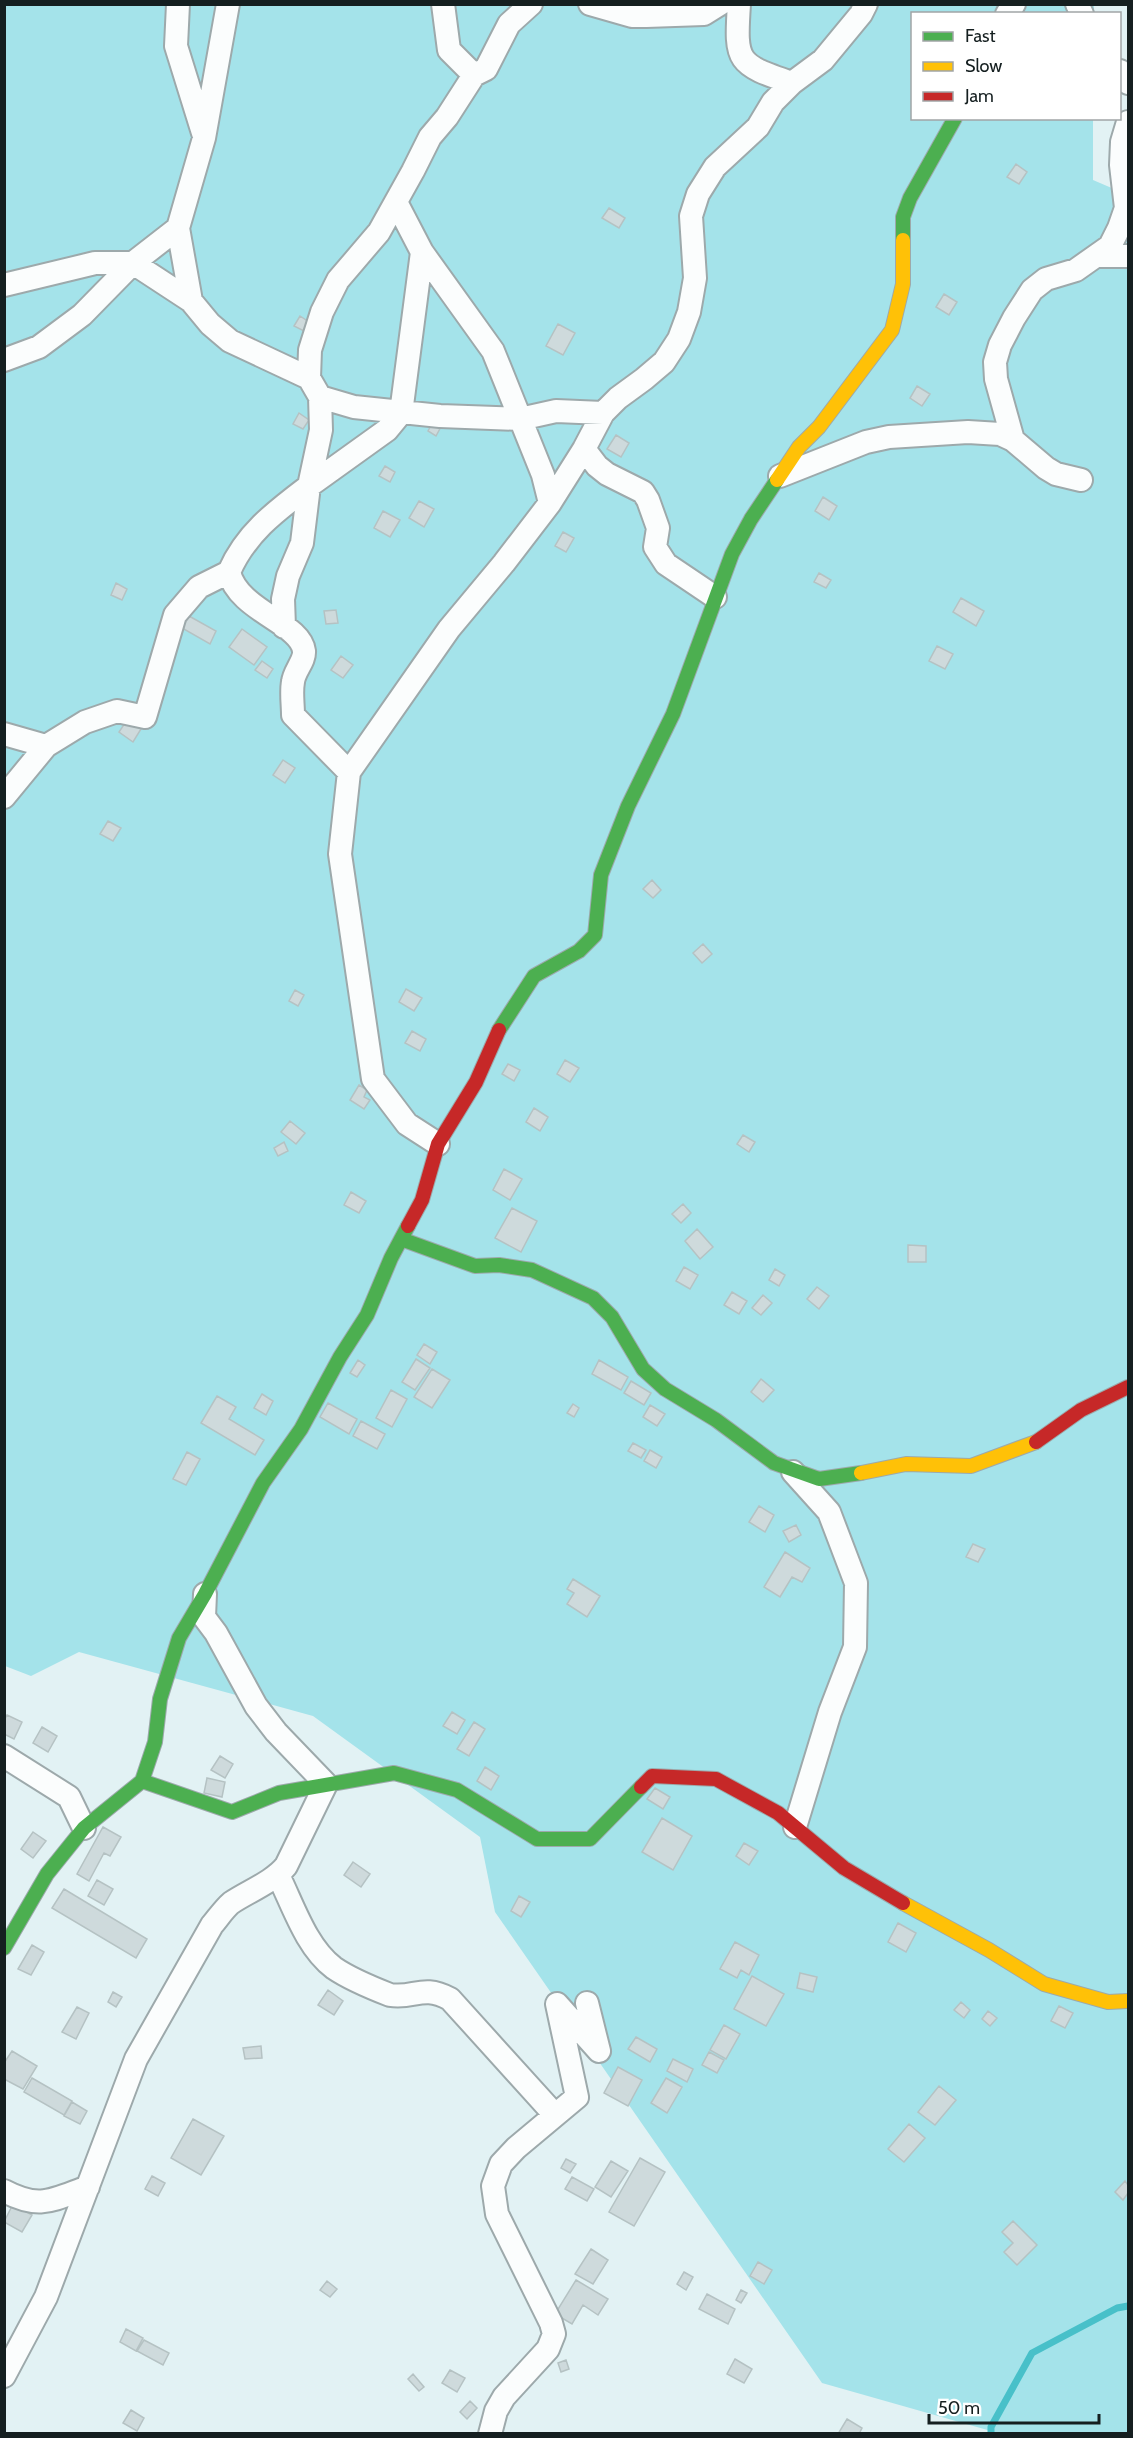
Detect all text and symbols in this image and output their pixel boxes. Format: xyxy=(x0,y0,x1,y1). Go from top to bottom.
legend xyxy=(911,12,1121,120)
text: Fast xyxy=(965,25,996,47)
text: Slow xyxy=(965,55,1002,77)
text: Jam xyxy=(964,85,994,107)
scale bar xyxy=(929,2387,1098,2425)
text: 50 m xyxy=(938,2397,980,2419)

